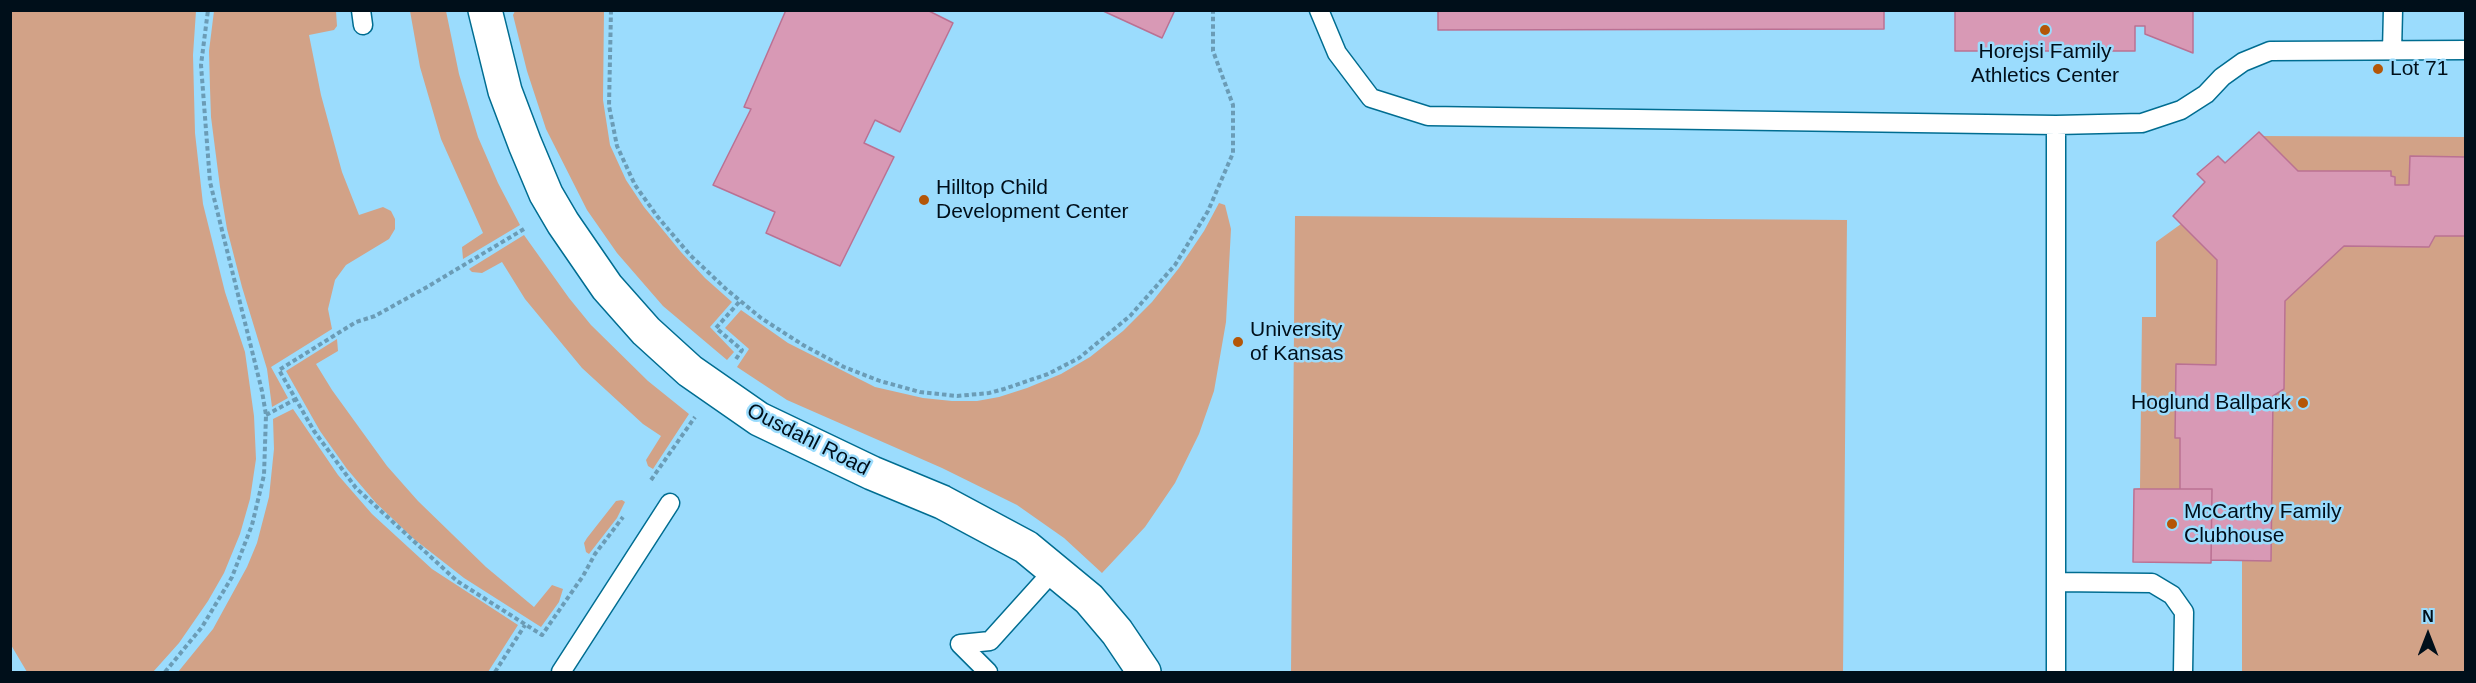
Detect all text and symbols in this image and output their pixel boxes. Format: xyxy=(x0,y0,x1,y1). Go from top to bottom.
marker: Horejsi Family Athletics Center xyxy=(2038,23,2052,37)
place label: Horejsi Family Athletics Center xyxy=(1971,39,2119,89)
place label: Lot 71 xyxy=(2390,56,2448,82)
marker: Lot 71 xyxy=(2371,62,2385,76)
place label: Hilltop Child Development Center xyxy=(936,175,1129,225)
marker: Hilltop Child Development Center xyxy=(917,193,931,207)
place label: University of Kansas xyxy=(1250,317,1343,367)
marker: University of Kansas xyxy=(1231,335,1245,349)
place label: Hoglund Ballpark xyxy=(2131,390,2291,416)
marker: Hoglund Ballpark xyxy=(2296,396,2310,410)
street label: Ousdahl Road xyxy=(742,398,874,482)
place label: McCarthy Family Clubhouse xyxy=(2184,499,2342,549)
marker: McCarthy Family Clubhouse xyxy=(2165,517,2179,531)
north arrow xyxy=(2398,605,2458,665)
text: N xyxy=(2422,608,2434,625)

